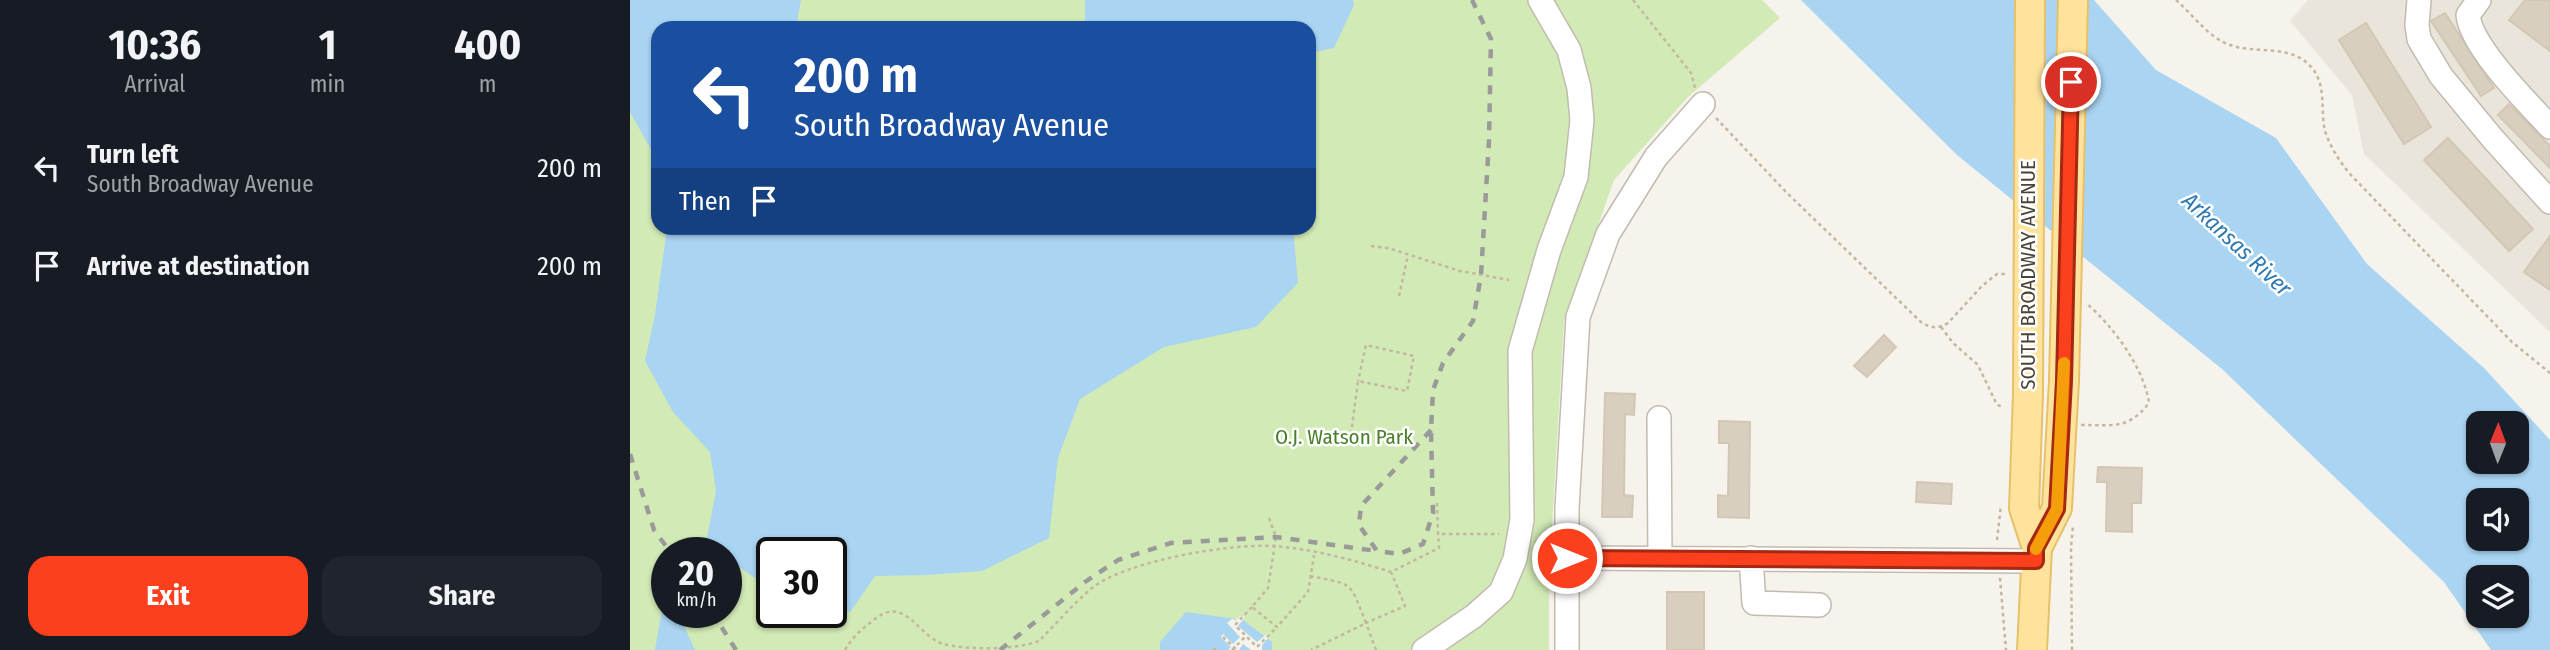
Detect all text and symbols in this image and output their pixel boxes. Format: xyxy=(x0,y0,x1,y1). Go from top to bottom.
text: 10:36 xyxy=(109,20,201,70)
text: 1 xyxy=(319,20,337,70)
text: 400 xyxy=(454,20,521,70)
text: 200 m xyxy=(794,46,918,105)
icon: left xyxy=(679,49,770,140)
pin xyxy=(2041,52,2101,112)
icon: arrive xyxy=(2052,63,2090,101)
text: Arrival xyxy=(124,70,185,98)
text: min xyxy=(310,70,345,98)
text: m xyxy=(479,70,497,98)
text: South Broadway Avenue xyxy=(794,106,1109,144)
text: Turn left xyxy=(87,139,179,170)
icon: left xyxy=(28,149,66,187)
text: 200 m xyxy=(537,153,602,184)
street label: SOUTH BROADWAY AVENUE xyxy=(2015,160,2041,390)
text: South Broadway Avenue xyxy=(87,170,314,198)
icon: arrive xyxy=(745,182,783,220)
text: Then xyxy=(679,186,731,217)
water label: Arkansas River xyxy=(2176,186,2298,302)
icon: arrive xyxy=(28,247,66,285)
text: Arrive at destination xyxy=(87,251,310,282)
text: 200 m xyxy=(537,251,602,282)
north arrow xyxy=(2466,411,2529,474)
map controls xyxy=(2466,411,2529,628)
park label: O.J. Watson Park xyxy=(1275,424,1413,450)
button: sound xyxy=(2466,488,2529,551)
position arrow xyxy=(1530,521,1604,595)
speed limit sign: 30 xyxy=(756,537,847,628)
text: 20 xyxy=(679,552,714,594)
button: Exit xyxy=(28,556,308,636)
button: Share xyxy=(322,556,602,636)
button: layers xyxy=(2466,565,2529,628)
text: km/h xyxy=(676,589,717,611)

